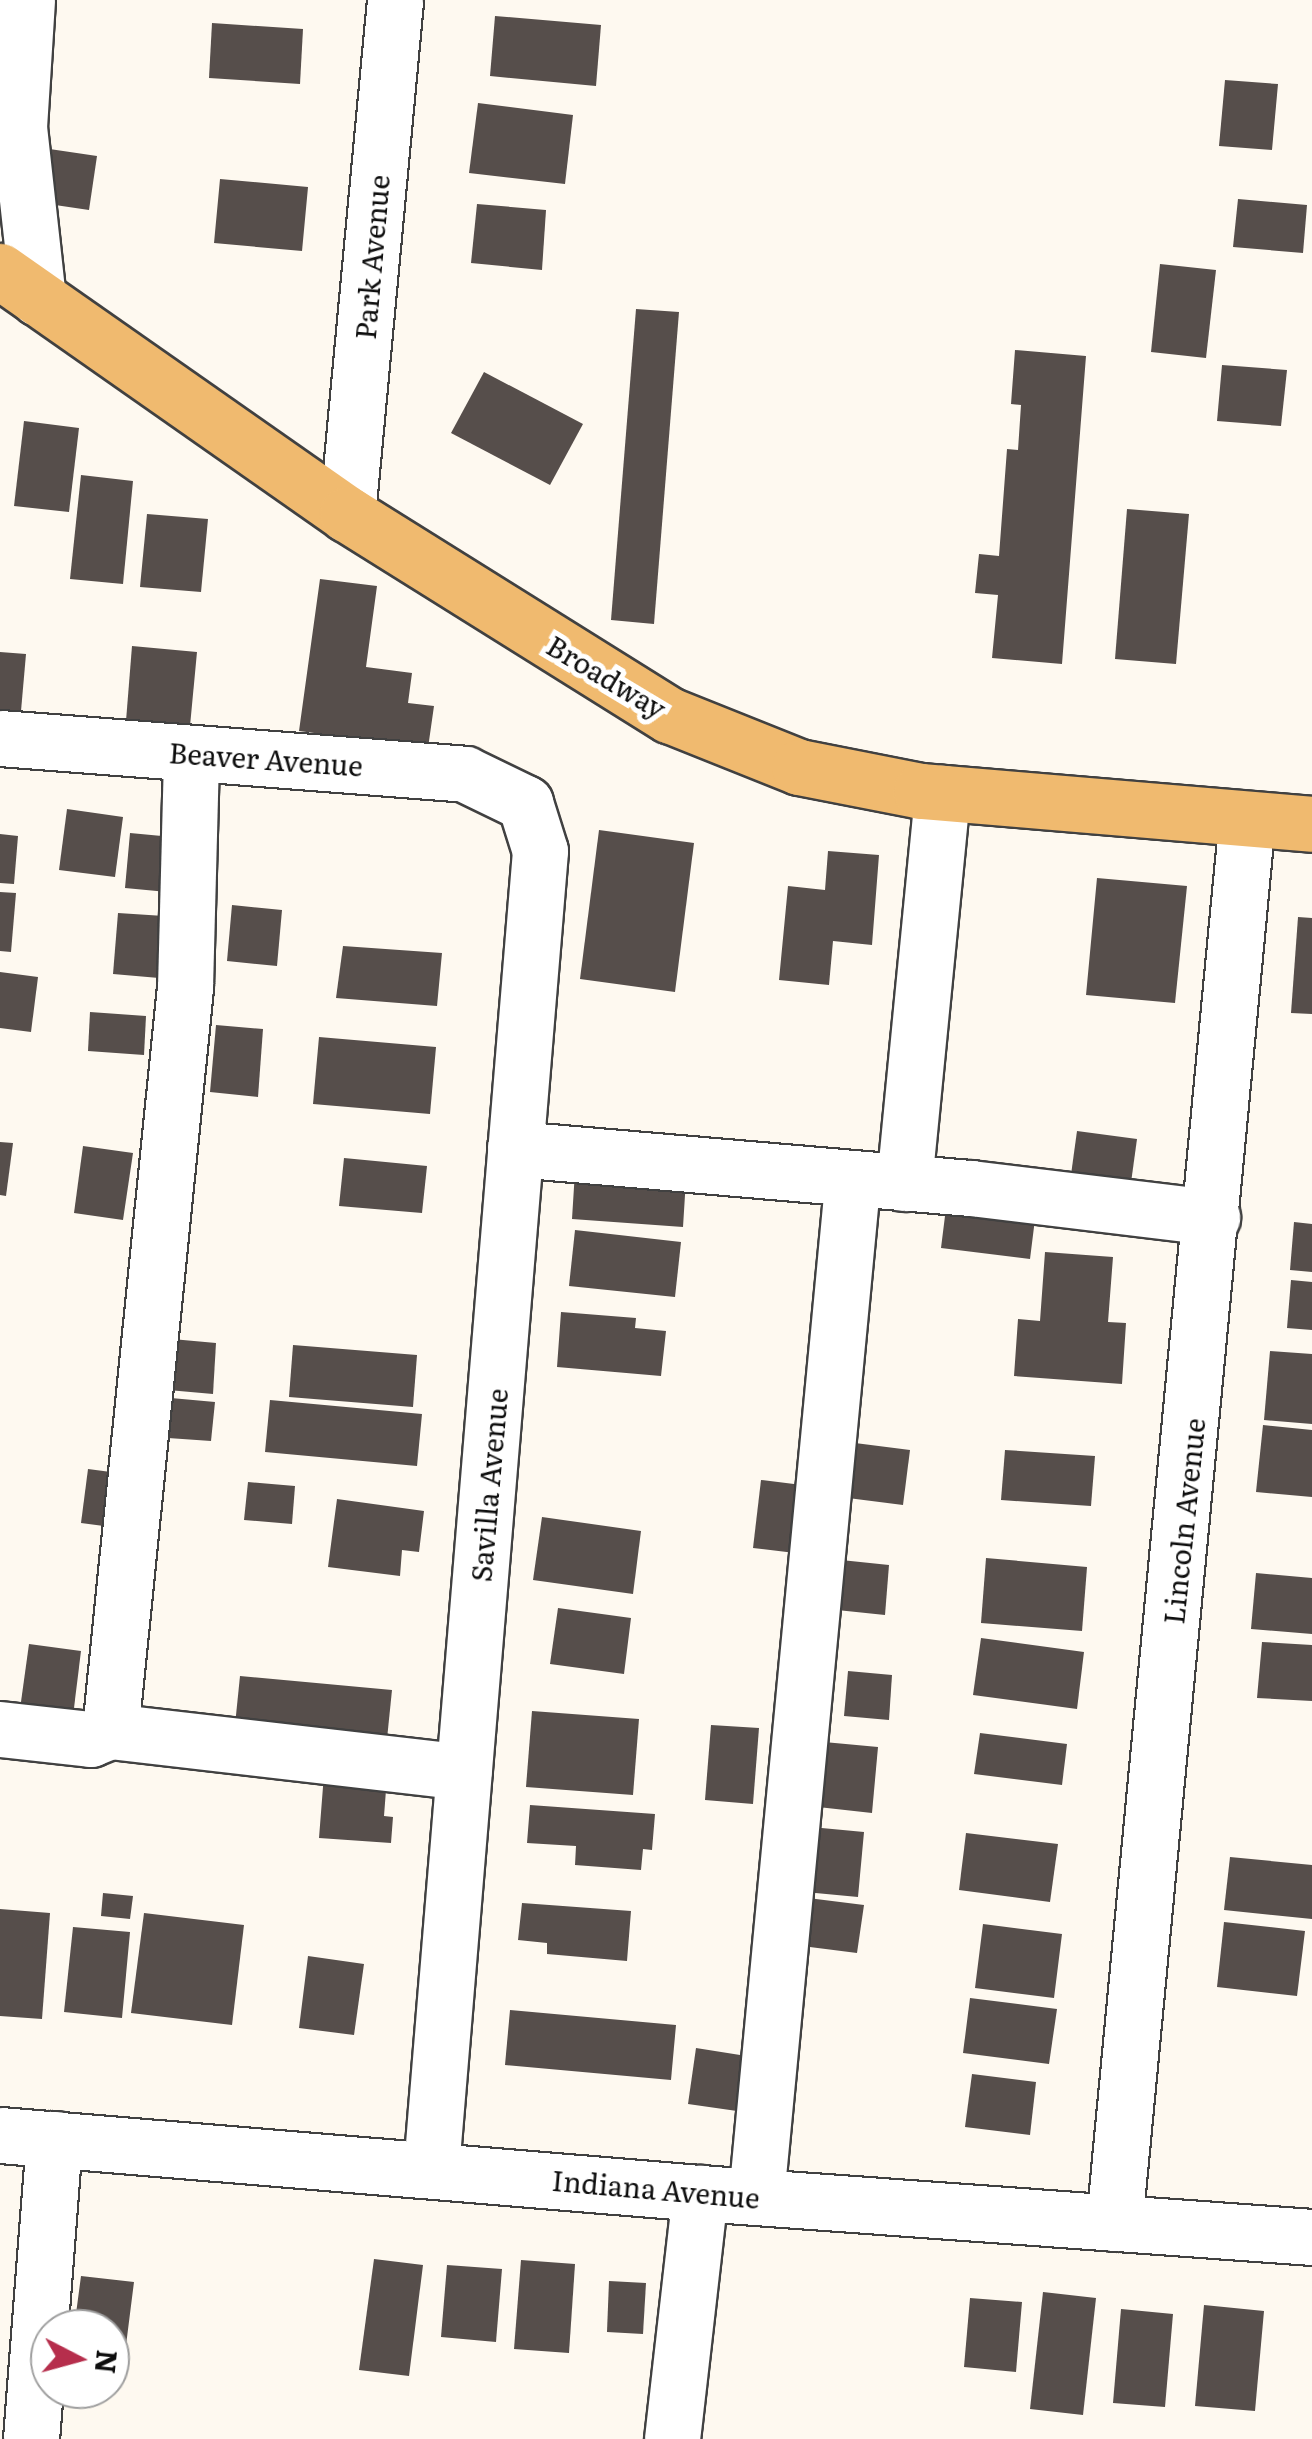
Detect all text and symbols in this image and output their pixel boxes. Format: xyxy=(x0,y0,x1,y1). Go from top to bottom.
street label: Park Avenue xyxy=(347,173,395,341)
street label: Broadway xyxy=(541,627,673,725)
street label: Beaver Avenue xyxy=(168,734,364,782)
street label: Savilla Avenue xyxy=(463,1387,513,1583)
street label: Lincoln Avenue xyxy=(1155,1416,1211,1626)
street label: Indiana Avenue xyxy=(551,2162,761,2214)
north arrow xyxy=(30,2309,130,2409)
text: N xyxy=(86,2348,130,2376)

